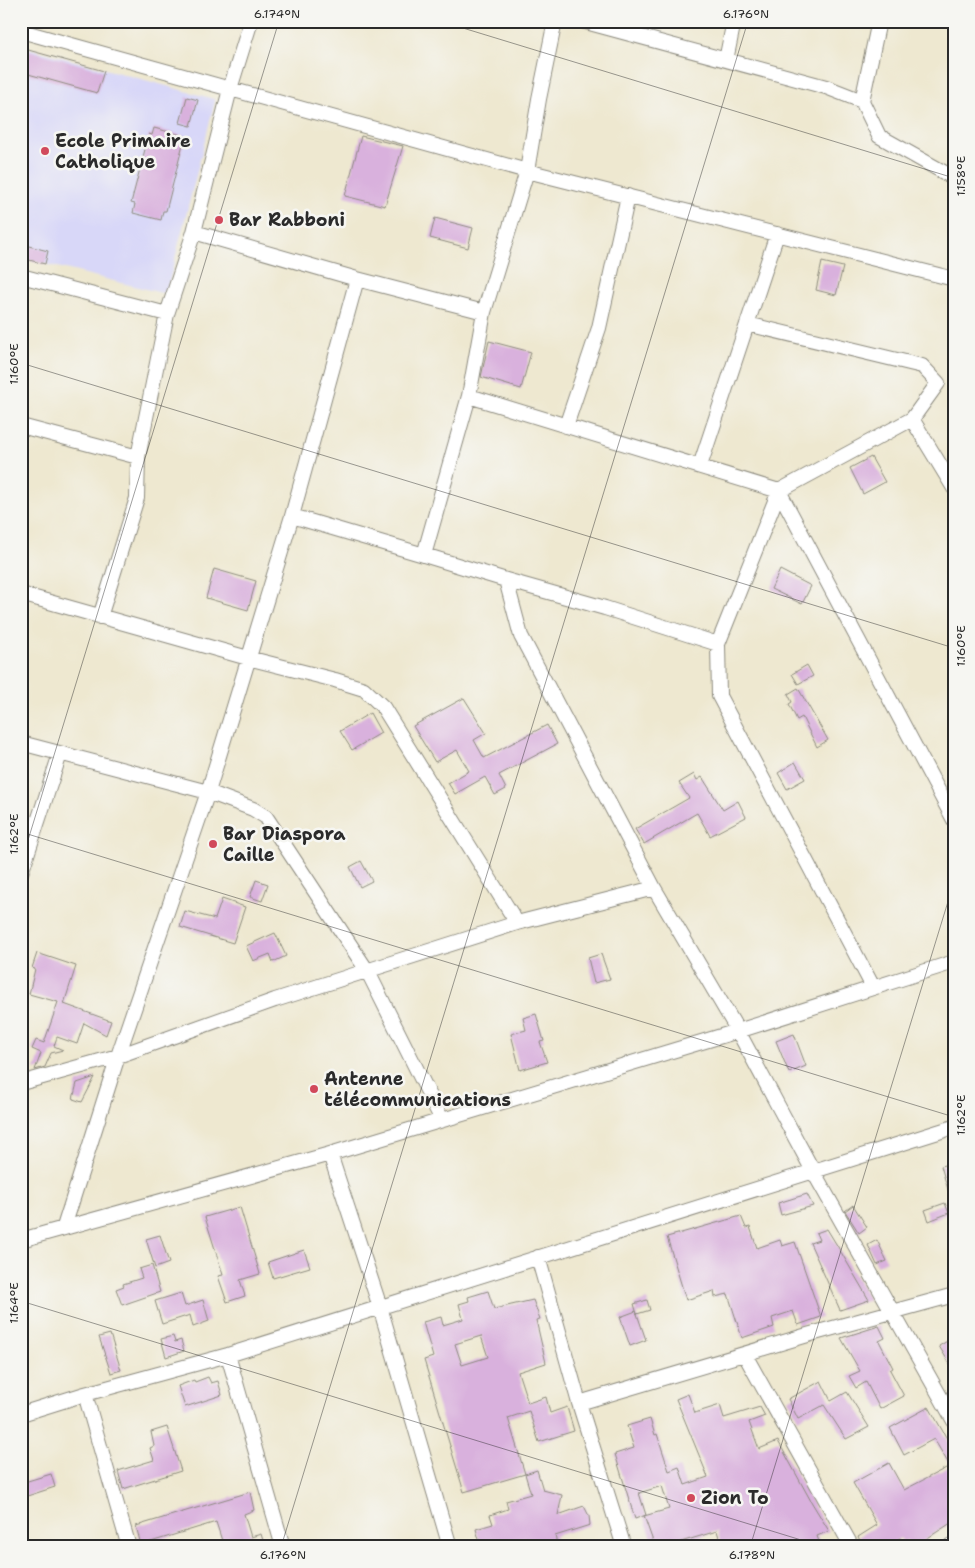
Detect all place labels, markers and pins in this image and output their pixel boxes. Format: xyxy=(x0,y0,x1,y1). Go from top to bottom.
place label: Ecole Primaire Catholique xyxy=(55,129,191,174)
marker: Ecole Primaire Catholique xyxy=(39,145,51,157)
place label: Bar Rabboni xyxy=(229,208,345,232)
marker: Bar Rabboni xyxy=(213,214,225,226)
place label: Bar Diaspora Caille xyxy=(223,822,346,867)
marker: Bar Diaspora Caille xyxy=(207,838,219,850)
place label: Antenne télécommunications xyxy=(324,1067,511,1112)
marker: Antenne télécommunications xyxy=(308,1083,320,1095)
place label: Zion To xyxy=(701,1486,769,1510)
marker: Zion To xyxy=(685,1492,697,1504)

